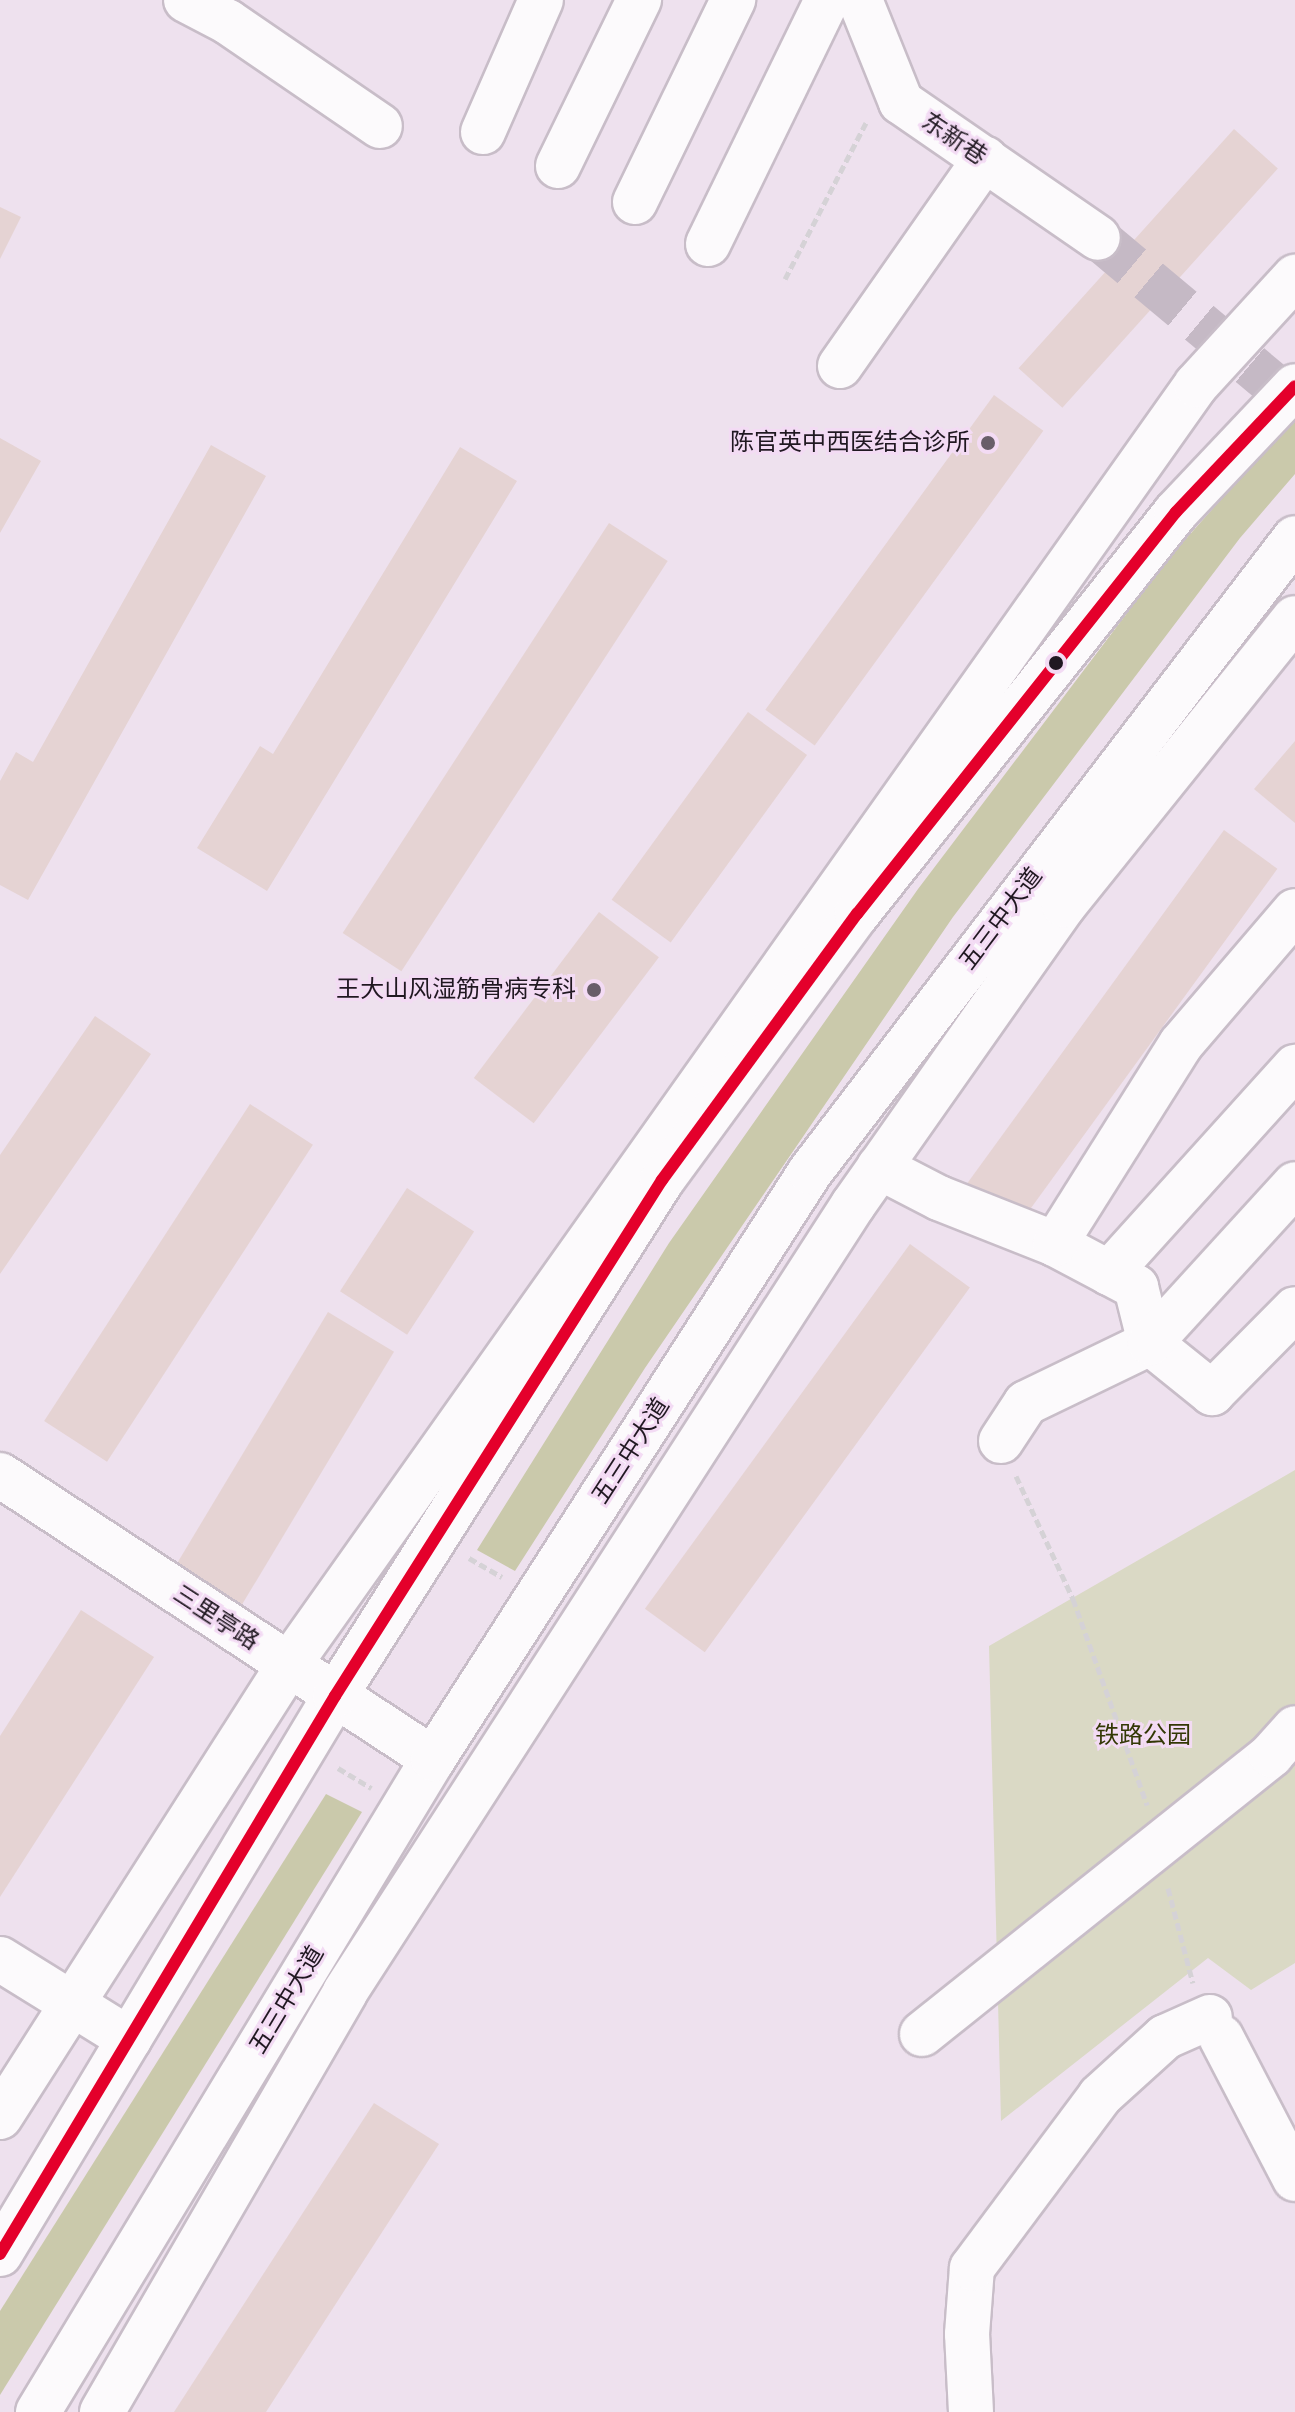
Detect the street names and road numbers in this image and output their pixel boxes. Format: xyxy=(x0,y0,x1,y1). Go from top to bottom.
street label: 东新巷 xyxy=(916,107,992,171)
street label: 五三中大道 xyxy=(953,862,1049,976)
street label: 五三中大道 xyxy=(586,1393,676,1509)
street label: 三里亭路 xyxy=(168,1580,264,1656)
street label: 五三中大道 xyxy=(244,1941,330,2059)

